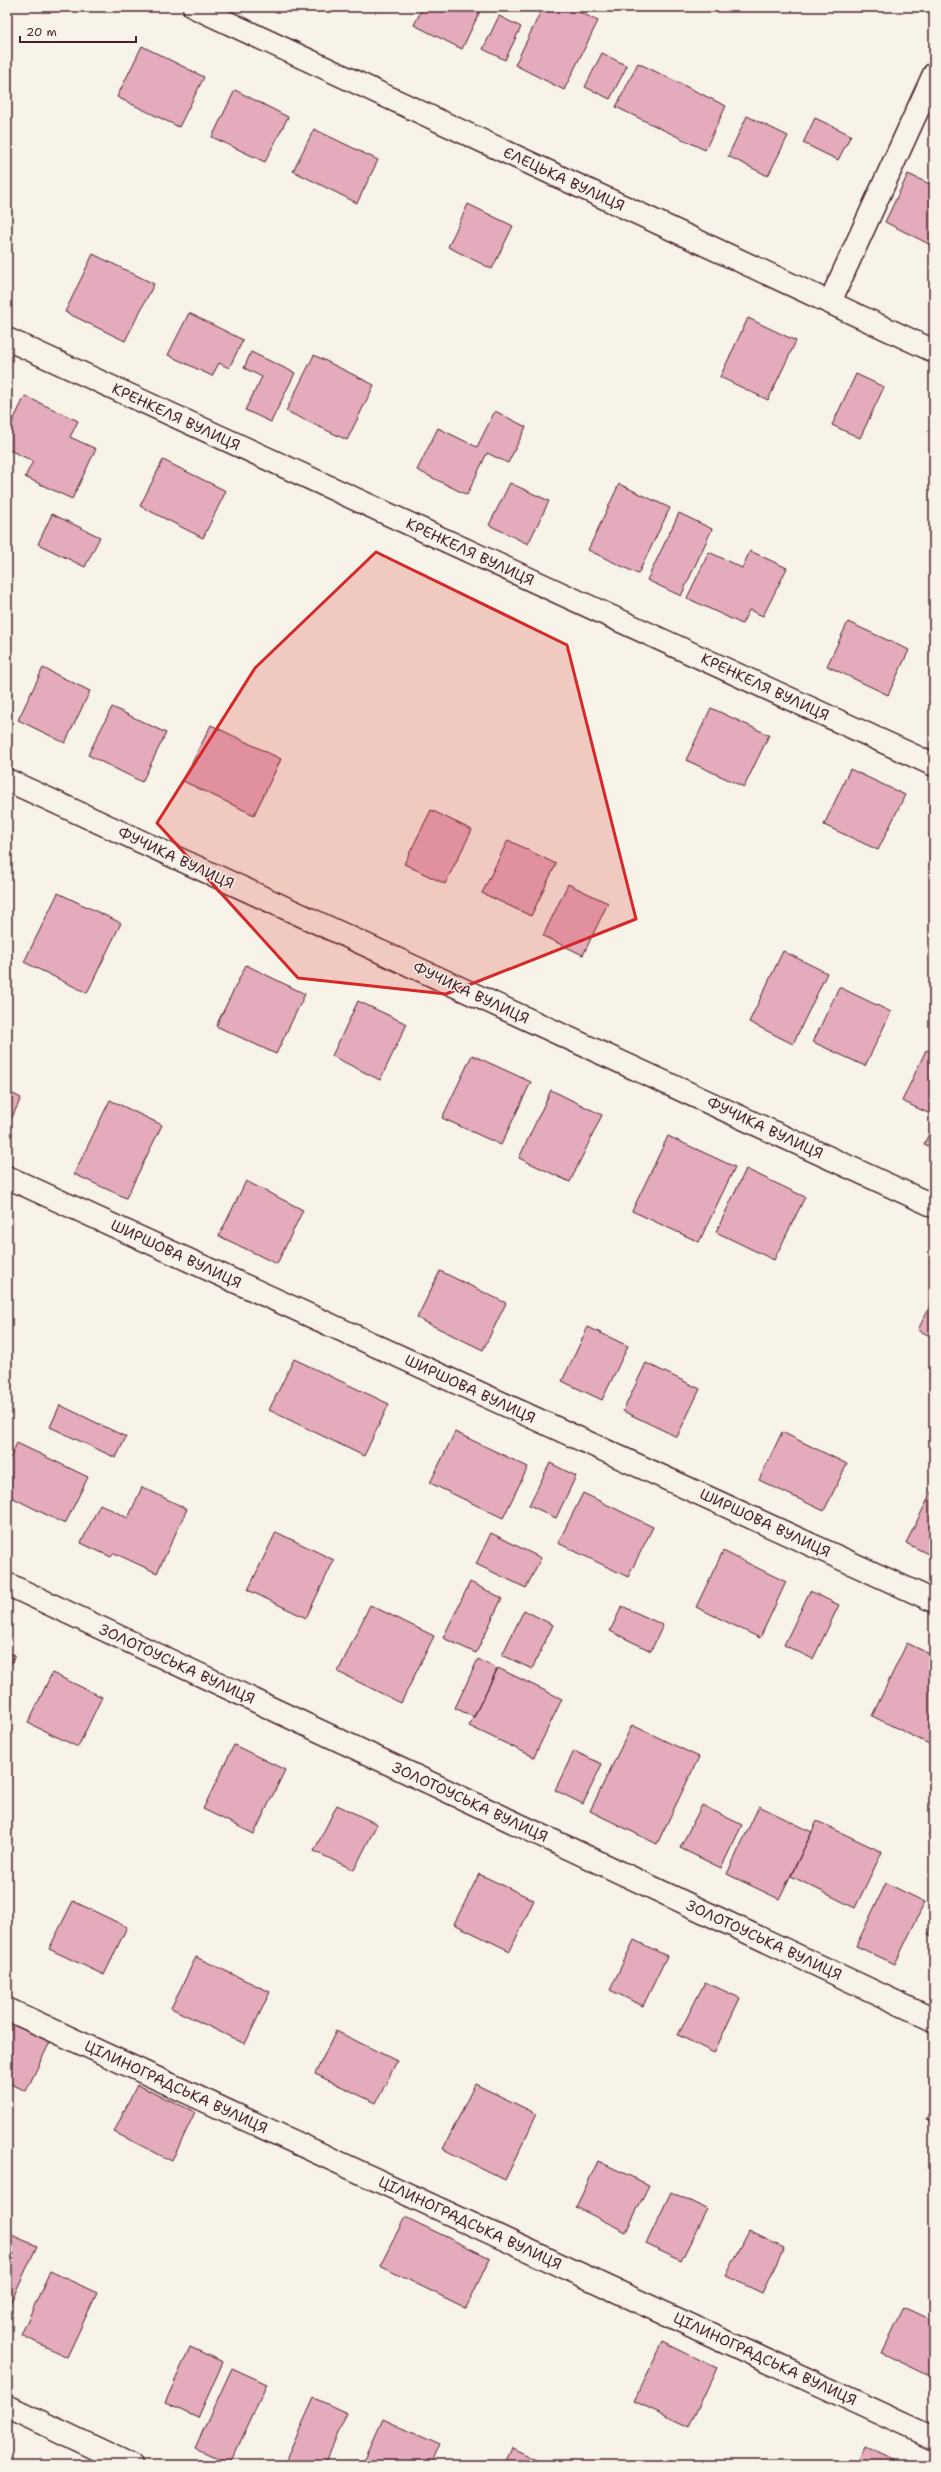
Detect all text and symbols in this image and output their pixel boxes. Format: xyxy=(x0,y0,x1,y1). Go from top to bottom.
scale bar xyxy=(20,18,136,44)
text: 20 m xyxy=(26,24,57,40)
street label: ЄЛЕЦЬКА ВУЛИЦЯ xyxy=(500,142,628,216)
street label: КРЕНКЕЛЯ ВУЛИЦЯ xyxy=(109,379,243,455)
street label: КРЕНКЕЛЯ ВУЛИЦЯ xyxy=(403,514,537,590)
street label: КРЕНКЕЛЯ ВУЛИЦЯ xyxy=(698,649,832,725)
street label: ФУЧИКА ВУЛИЦЯ xyxy=(115,822,237,894)
street label: ФУЧИКА ВУЛИЦЯ xyxy=(410,957,532,1029)
street label: ФУЧИКА ВУЛИЦЯ xyxy=(704,1092,826,1164)
street label: ШИРШОВА ВУЛИЦЯ xyxy=(107,1215,245,1293)
street label: ШИРШОВА ВУЛИЦЯ xyxy=(401,1350,539,1428)
street label: ШИРШОВА ВУЛИЦЯ xyxy=(696,1484,834,1562)
street label: ЗОЛОТОУСЬКА ВУЛИЦЯ xyxy=(96,1619,258,1709)
street label: ЗОЛОТОУСЬКА ВУЛИЦЯ xyxy=(389,1757,551,1847)
street label: ЗОЛОТОУСЬКА ВУЛИЦЯ xyxy=(683,1895,845,1985)
street label: ЦІЛИНОГРАДСЬКА ВУЛИЦЯ xyxy=(81,2036,271,2138)
street label: ЦІЛИНОГРАДСЬКА ВУЛИЦЯ xyxy=(375,2172,565,2274)
street label: ЦІЛИНОГРАДСЬКА ВУЛИЦЯ xyxy=(670,2308,860,2410)

